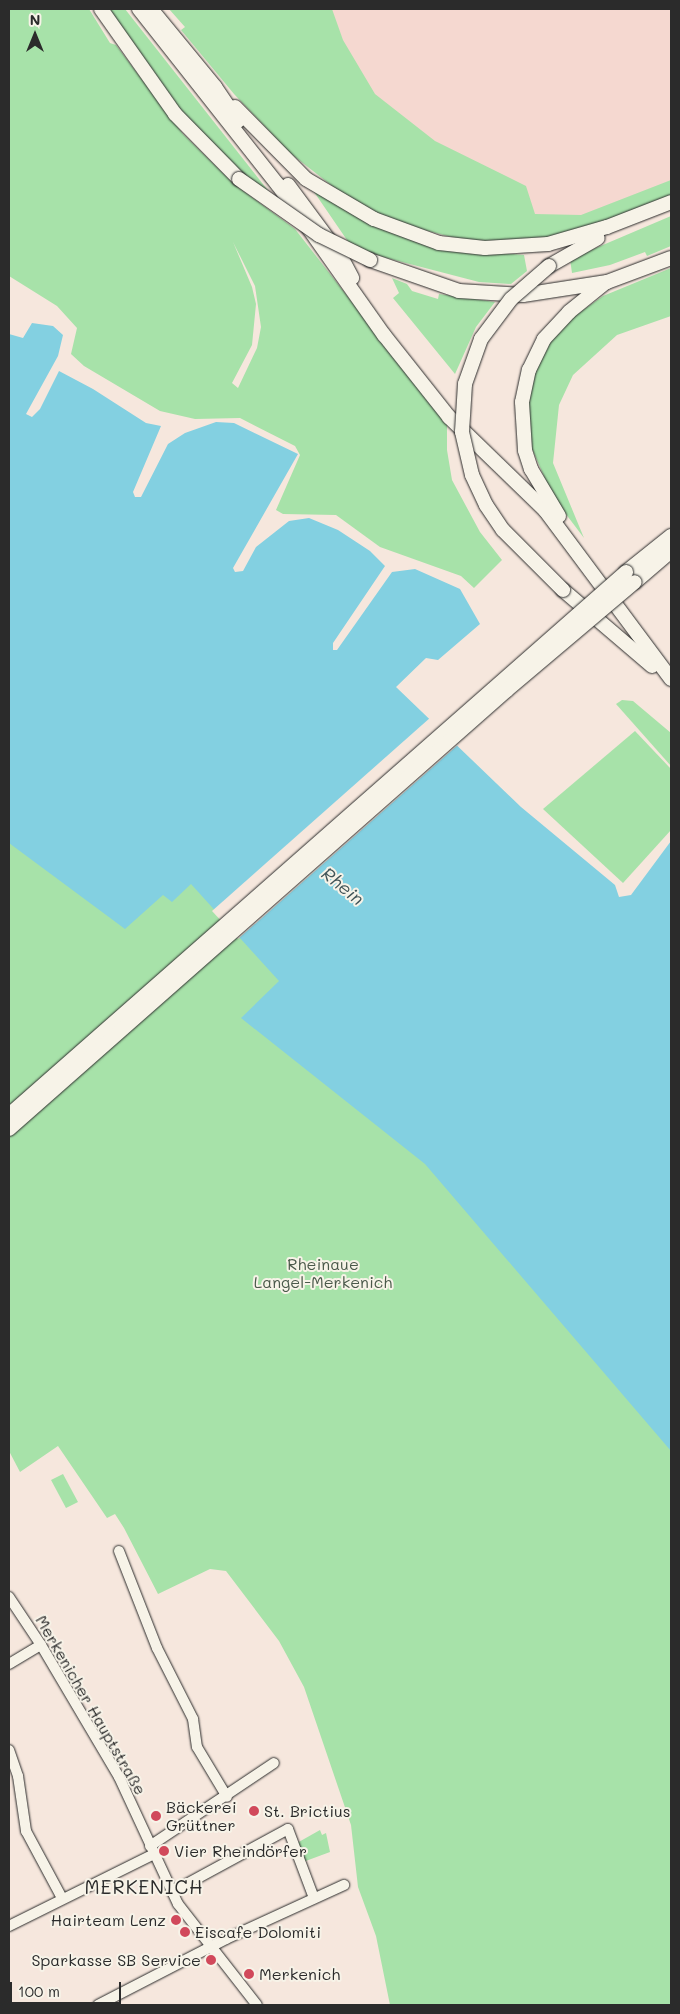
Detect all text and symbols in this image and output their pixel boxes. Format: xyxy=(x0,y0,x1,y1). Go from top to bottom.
north arrow xyxy=(10,10,60,60)
text: N xyxy=(30,10,40,29)
water label: Rhein xyxy=(317,862,369,910)
park label: Rheinaue Langel-Merkenich xyxy=(254,1254,392,1292)
street label: Merkenicher Hauptstraße xyxy=(32,1612,150,1798)
place label: Bäckerei Grüttner xyxy=(166,1797,237,1835)
place label: St. Brictius xyxy=(264,1801,351,1821)
marker: St. Brictius xyxy=(248,1805,260,1817)
marker: Bäckerei Grüttner xyxy=(150,1810,162,1822)
place label: Vier Rheindörfer xyxy=(174,1841,307,1861)
marker: Vier Rheindörfer xyxy=(158,1845,170,1857)
district label: MERKENICH xyxy=(83,1876,205,1898)
place label: Hairteam Lenz xyxy=(51,1910,166,1930)
marker: Hairteam Lenz xyxy=(170,1914,182,1926)
place label: Eiscafe Dolomiti xyxy=(195,1922,321,1942)
marker: Eiscafe Dolomiti xyxy=(179,1926,191,1938)
place label: Sparkasse SB Service xyxy=(31,1950,201,1970)
marker: Sparkasse SB Service xyxy=(205,1954,217,1966)
place label: Merkenich xyxy=(259,1964,340,1984)
marker: Merkenich xyxy=(243,1968,255,1980)
scale bar xyxy=(12,1972,124,2004)
text: 100 m xyxy=(18,1981,60,2001)

